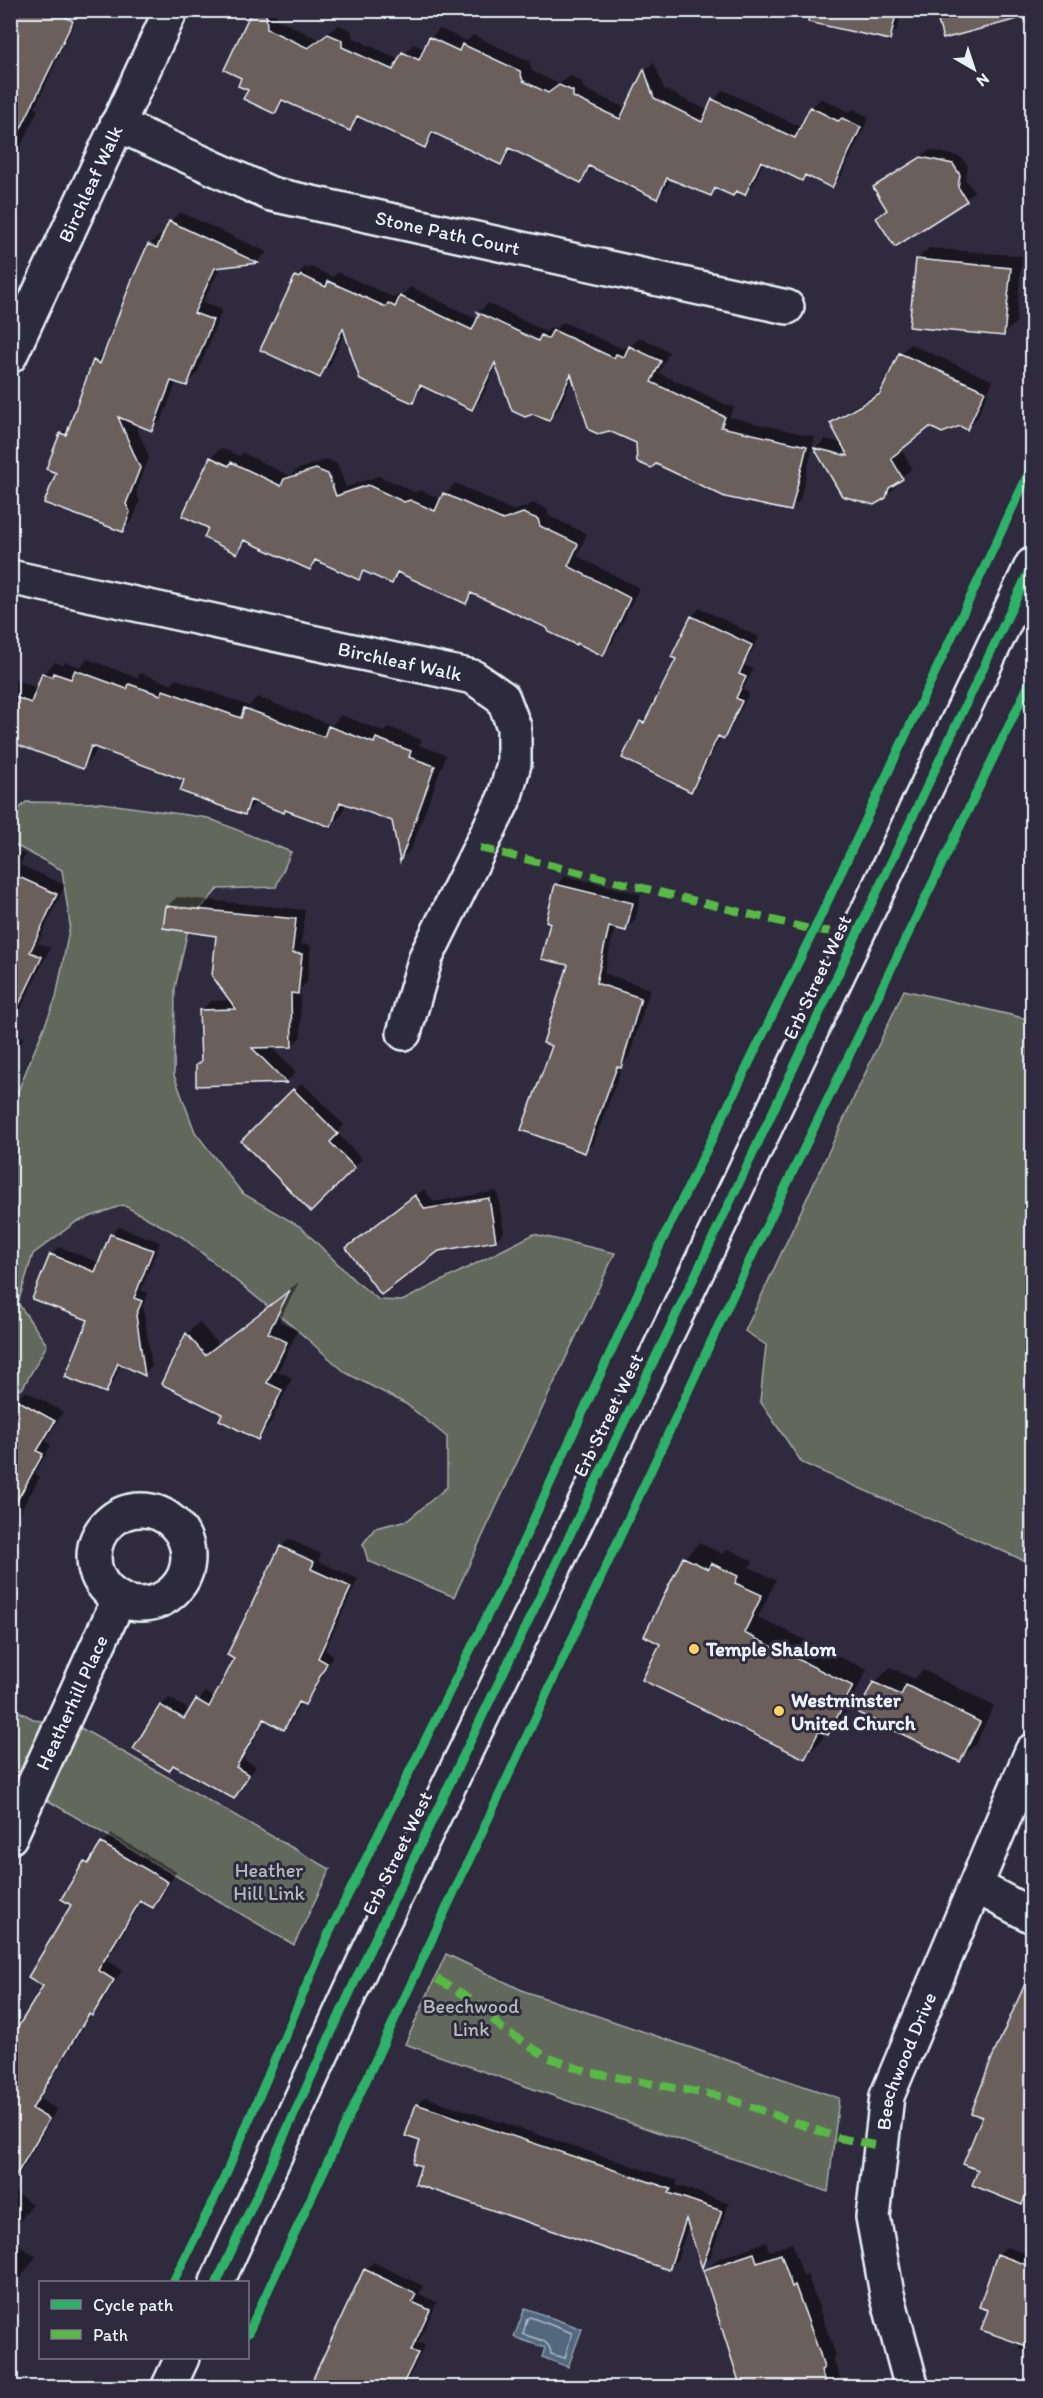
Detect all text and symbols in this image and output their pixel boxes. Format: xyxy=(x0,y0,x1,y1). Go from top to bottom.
north arrow xyxy=(944,39,1004,99)
text: N xyxy=(973,69,993,91)
street label: Birchleaf Walk xyxy=(53,121,128,246)
street label: Stone Path Court xyxy=(373,205,522,260)
street label: Birchleaf Walk xyxy=(336,636,465,686)
street label: Erb Street West xyxy=(778,911,856,1043)
street label: Erb Street West xyxy=(568,1349,648,1481)
street label: Heatherhill Place xyxy=(30,1631,113,1774)
place label: Temple Shalom xyxy=(705,1637,836,1662)
marker: Temple Shalom xyxy=(687,1642,701,1656)
place label: Westminster United Church xyxy=(791,1688,916,1735)
marker: Westminster United Church xyxy=(772,1704,786,1718)
street label: Erb Street West xyxy=(357,1787,437,1919)
park label: Heather Hill Link xyxy=(233,1858,305,1905)
street label: Beechwood Drive xyxy=(871,1988,941,2131)
park label: Beechwood Link xyxy=(423,1994,519,2041)
legend xyxy=(39,2281,249,2359)
text: Cycle path xyxy=(93,2294,174,2316)
text: Path xyxy=(93,2324,128,2346)

